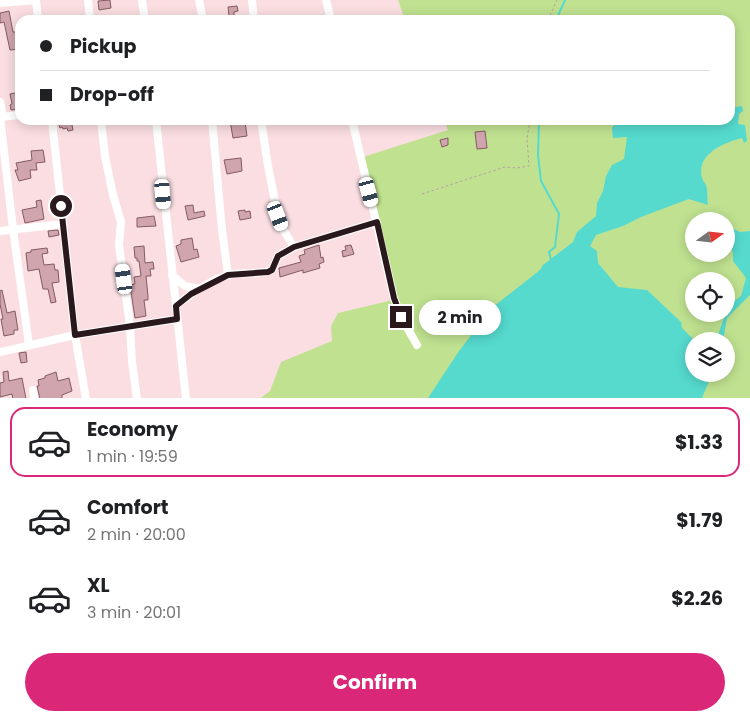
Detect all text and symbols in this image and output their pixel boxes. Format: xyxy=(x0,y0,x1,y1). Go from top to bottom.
text: Pickup xyxy=(70,33,136,60)
text: Drop-off xyxy=(70,81,154,108)
car xyxy=(357,176,380,208)
car xyxy=(154,178,171,210)
route start xyxy=(50,195,72,217)
car xyxy=(265,199,290,233)
north arrow xyxy=(685,212,735,262)
map controls xyxy=(685,212,735,382)
car xyxy=(114,263,133,295)
button: locate xyxy=(685,272,735,322)
callout: 2 min xyxy=(418,300,501,334)
route end xyxy=(390,306,412,328)
text: 2 min xyxy=(438,306,482,329)
button: layers xyxy=(685,332,735,382)
text: Economy xyxy=(87,416,178,443)
icon: car xyxy=(27,420,72,465)
text: $1.33 xyxy=(675,429,723,456)
text: 1 min · 19:59 xyxy=(87,445,178,468)
text: Comfort xyxy=(87,494,169,521)
icon: car xyxy=(27,498,72,543)
text: $1.79 xyxy=(676,507,723,534)
text: 2 min · 20:00 xyxy=(87,523,186,546)
text: XL xyxy=(87,572,110,599)
icon: car xyxy=(27,576,72,621)
text: $2.26 xyxy=(671,585,723,612)
text: 3 min · 20:01 xyxy=(87,601,181,624)
button: Confirm xyxy=(25,653,725,711)

